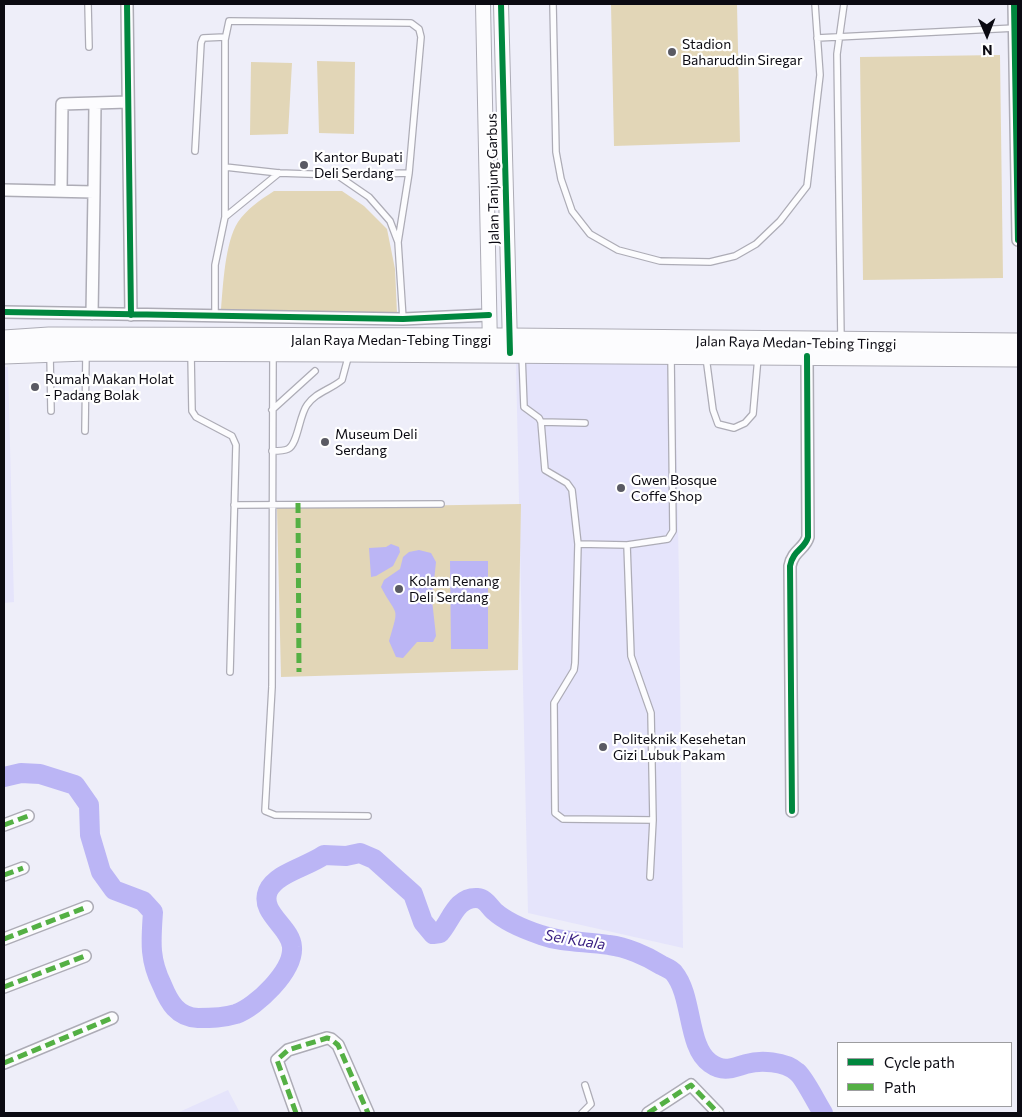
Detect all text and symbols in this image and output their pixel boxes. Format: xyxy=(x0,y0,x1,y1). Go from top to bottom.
north arrow xyxy=(962,10,1012,60)
place label: Stadion Baharuddin Siregar xyxy=(682,36,803,68)
text: N xyxy=(982,42,993,59)
marker: Stadion Baharuddin Siregar xyxy=(666,46,678,58)
street label: Jalan Tanjung Garbus xyxy=(483,113,503,245)
place label: Kantor Bupati Deli Serdang xyxy=(314,149,403,182)
marker: Kantor Bupati Deli Serdang xyxy=(298,159,310,171)
street label: Jalan Raya Medan-Tebing Tinggi xyxy=(291,332,491,348)
street label: Jalan Raya Medan-Tebing Tinggi xyxy=(696,333,896,353)
place label: Rumah Makan Holat - Padang Bolak xyxy=(45,371,174,404)
marker: Rumah Makan Holat - Padang Bolak xyxy=(29,381,41,393)
place label: Museum Deli Serdang xyxy=(335,426,418,458)
marker: Museum Deli Serdang xyxy=(319,436,331,448)
place label: Gwen Bosque Coffe Shop xyxy=(631,472,717,504)
marker: Gwen Bosque Coffe Shop xyxy=(615,482,627,494)
place label: Kolam Renang Deli Serdang xyxy=(409,573,499,606)
marker: Kolam Renang Deli Serdang xyxy=(393,583,405,595)
place label: Politeknik Kesehetan Gizi Lubuk Pakam xyxy=(613,731,746,764)
marker: Politeknik Kesehetan Gizi Lubuk Pakam xyxy=(597,741,609,753)
water label: Sei Kuala xyxy=(543,926,607,954)
legend xyxy=(837,1042,1012,1107)
text: Cycle path xyxy=(884,1053,955,1071)
text: Path xyxy=(884,1078,916,1096)

